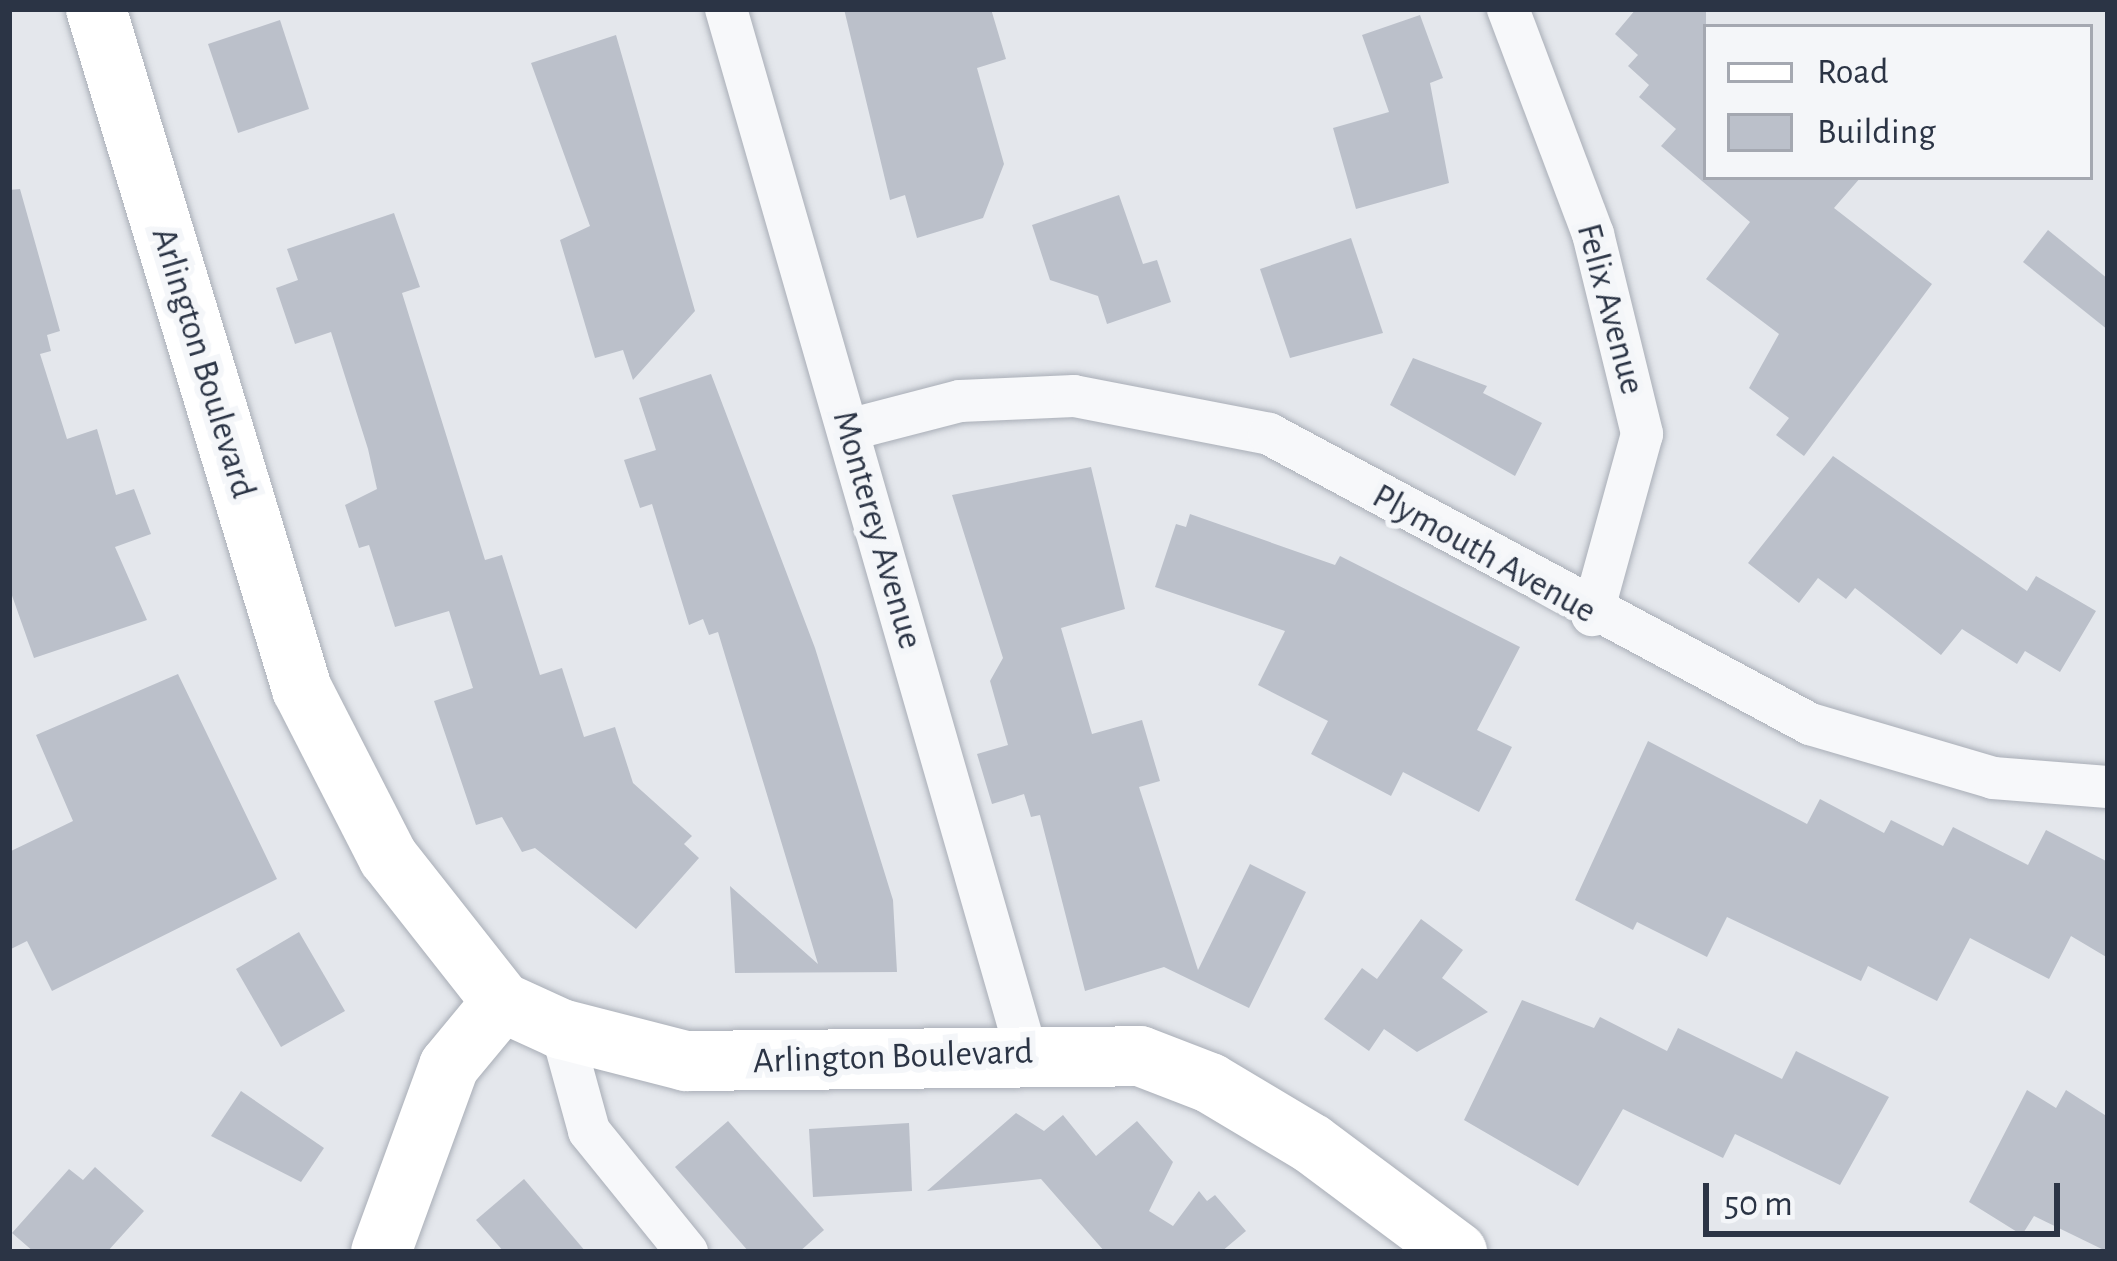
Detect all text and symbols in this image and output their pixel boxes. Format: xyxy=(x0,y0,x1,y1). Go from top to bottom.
legend xyxy=(1703,24,2093,180)
text: Road xyxy=(1817,54,1889,90)
text: Building xyxy=(1817,114,1936,150)
street label: Felix Avenue xyxy=(1566,219,1654,399)
street label: Arlington Boulevard xyxy=(141,223,265,503)
street label: Monterey Avenue xyxy=(822,406,932,654)
street label: Plymouth Avenue xyxy=(1365,475,1603,633)
street label: Arlington Boulevard xyxy=(752,1031,1034,1083)
scale bar xyxy=(1709,1159,2066,1233)
text: 50 m xyxy=(1724,1186,1793,1222)

